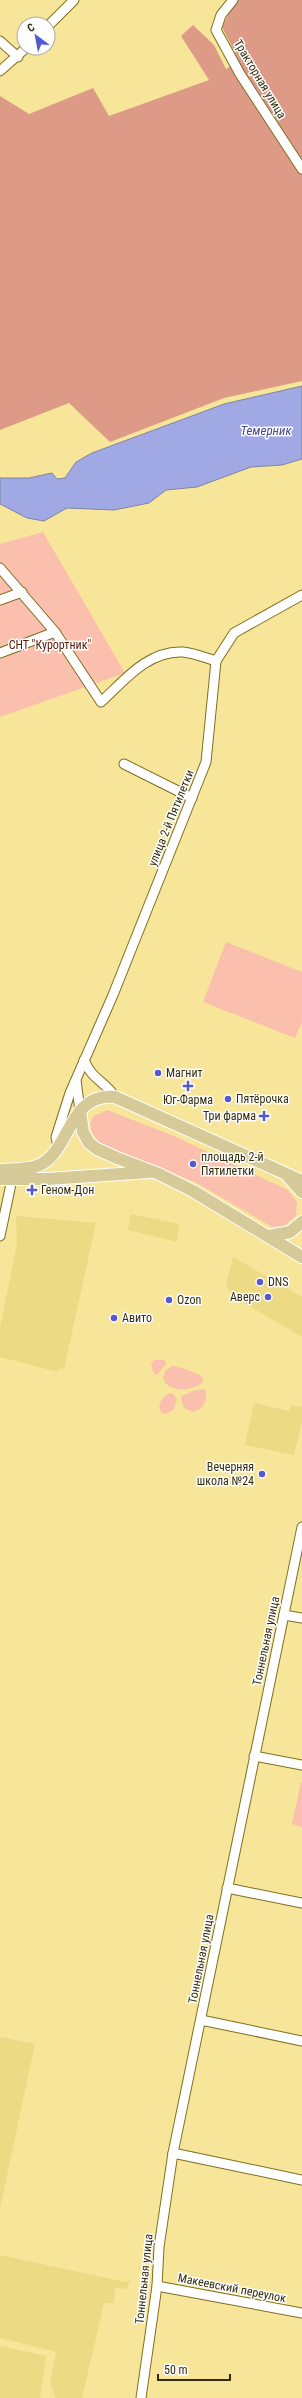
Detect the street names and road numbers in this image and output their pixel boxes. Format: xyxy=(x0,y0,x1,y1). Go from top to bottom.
street label: Тракторная улица xyxy=(231,37,289,121)
street label: улица 2-й Пятилетки xyxy=(145,768,197,868)
street label: Тоннельная улица xyxy=(250,1595,282,1687)
street label: Тоннельная улица xyxy=(185,1913,217,2005)
street label: Тоннельная улица xyxy=(132,2233,156,2325)
street label: Макеевский переулок xyxy=(177,2271,288,2305)

